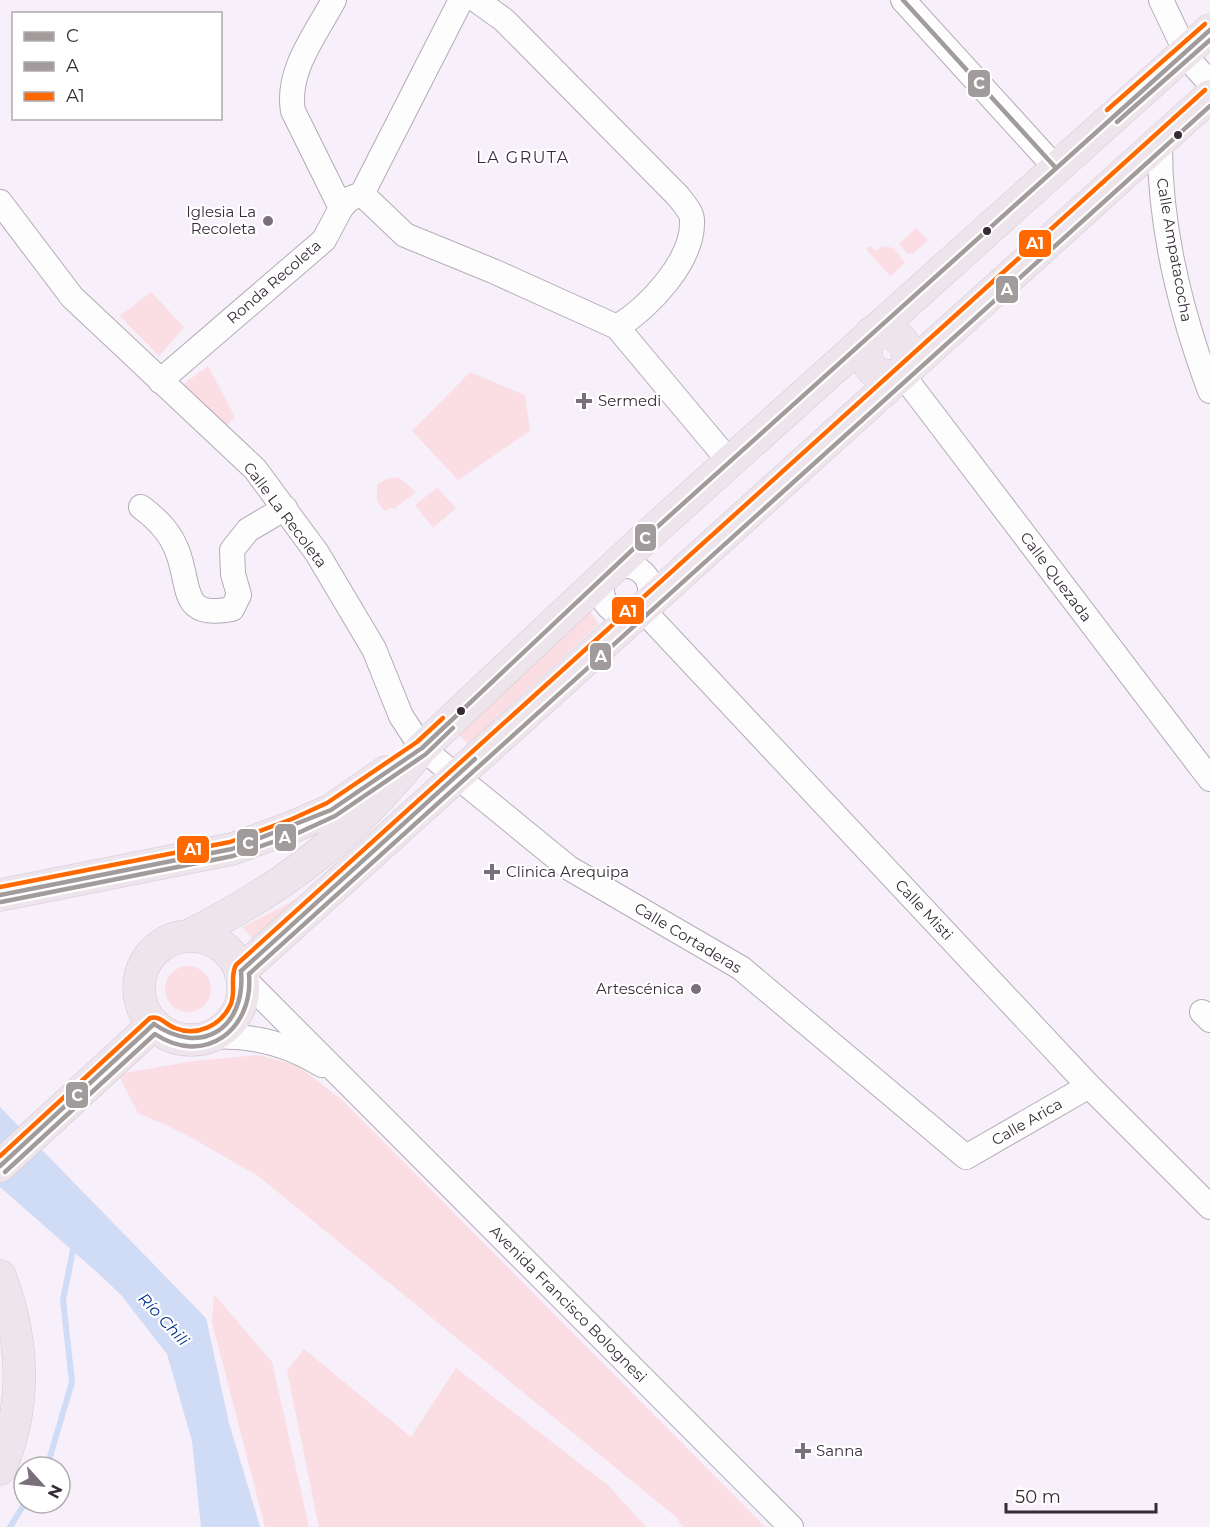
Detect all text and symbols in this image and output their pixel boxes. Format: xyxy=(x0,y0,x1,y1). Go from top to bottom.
legend xyxy=(12,12,222,120)
text: C xyxy=(66,25,79,47)
text: A xyxy=(66,55,79,77)
line badge: C xyxy=(967,69,991,98)
text: C xyxy=(973,74,985,93)
text: A1 xyxy=(66,85,85,107)
unlabelled marker xyxy=(1172,129,1184,141)
district label: LA GRUTA xyxy=(476,148,570,167)
street label: Calle Ampatacocha xyxy=(1152,176,1197,323)
place label: Iglesia La Recoleta xyxy=(186,202,256,238)
marker: Iglesia La Recoleta xyxy=(261,214,275,228)
unlabelled marker xyxy=(981,225,993,237)
line badge: A1 xyxy=(1018,229,1052,258)
text: A1 xyxy=(1025,234,1044,253)
street label: Ronda Recoleta xyxy=(223,236,325,328)
line badge: A xyxy=(995,275,1019,304)
text: A xyxy=(1000,280,1014,299)
place label: Sermedi xyxy=(598,391,661,410)
marker: Sermedi xyxy=(575,392,593,410)
street label: Calle La Recoleta xyxy=(239,458,331,571)
line badge: C xyxy=(634,523,657,552)
street label: Calle Quezada xyxy=(1016,528,1096,625)
text: C xyxy=(639,529,651,548)
line badge: A1 xyxy=(611,596,645,625)
text: A1 xyxy=(618,602,637,621)
line badge: A xyxy=(589,642,612,671)
text: A xyxy=(594,647,608,666)
unlabelled marker xyxy=(455,705,467,717)
line badge: A xyxy=(274,823,297,852)
line badge: C xyxy=(236,828,259,857)
text: A xyxy=(278,828,292,847)
text: C xyxy=(242,834,254,853)
line badge: A1 xyxy=(176,835,210,864)
text: A1 xyxy=(183,840,202,859)
place label: Clinica Arequipa xyxy=(506,862,629,881)
marker: Clinica Arequipa xyxy=(483,863,501,881)
street label: Calle Misti xyxy=(891,875,957,944)
street label: Calle Cortaderas xyxy=(631,898,745,977)
place label: Artescénica xyxy=(596,979,684,998)
marker: Artescénica xyxy=(689,982,703,996)
line badge: C xyxy=(65,1081,89,1109)
text: C xyxy=(71,1086,83,1105)
street label: Calle Arica xyxy=(988,1094,1065,1149)
street label: Avenida Francisco Bolognesi xyxy=(486,1221,651,1386)
water label: Río Chili xyxy=(134,1289,193,1350)
place label: Sanna xyxy=(816,1441,863,1460)
marker: Sanna xyxy=(794,1442,812,1460)
north arrow xyxy=(12,1455,72,1515)
scale bar xyxy=(1006,1476,1156,1514)
text: N xyxy=(44,1482,66,1502)
text: 50 m xyxy=(1015,1486,1061,1508)

